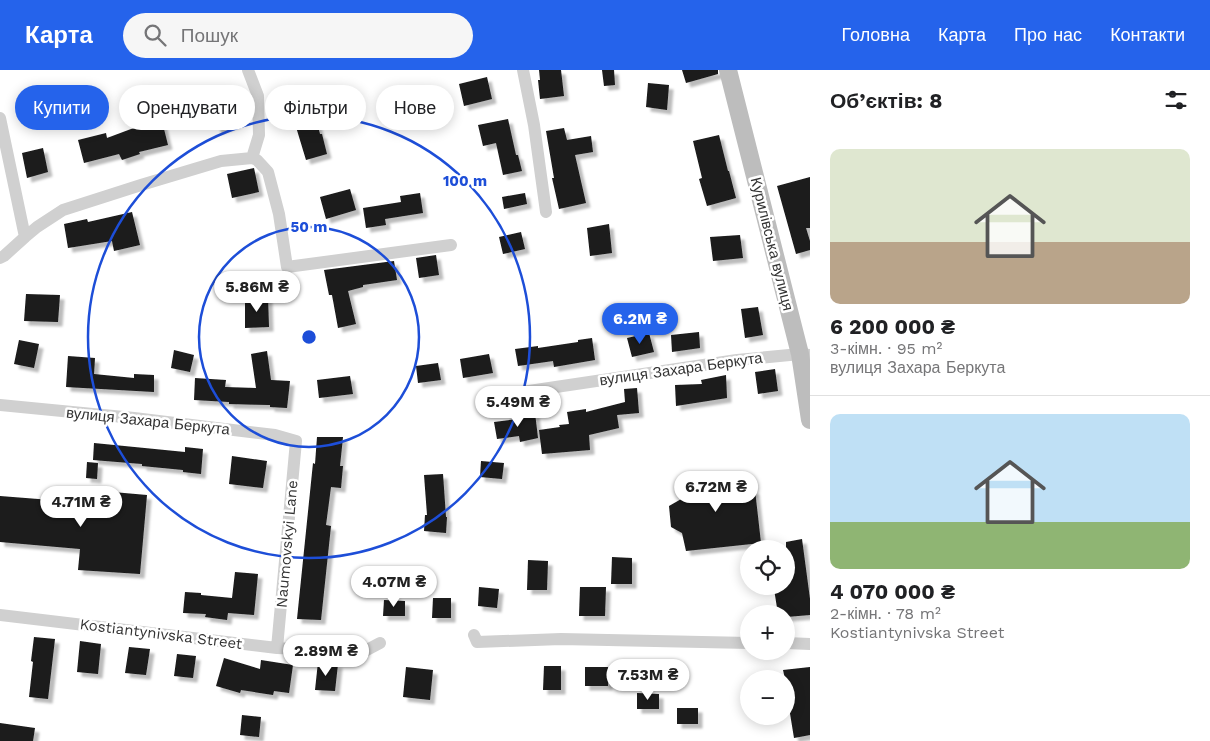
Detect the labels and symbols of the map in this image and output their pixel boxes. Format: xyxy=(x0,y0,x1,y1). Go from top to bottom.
text: 100 m xyxy=(443,172,487,190)
street label: Курилівська вулиця xyxy=(747,175,797,313)
text: 50 m xyxy=(291,218,327,236)
pin: 5.86M ₴ xyxy=(211,270,303,313)
pin: 6.2M ₴ xyxy=(599,302,681,345)
centre of rings xyxy=(300,328,318,346)
street label: вулиця Захара Беркута xyxy=(598,349,764,389)
pin: 5.49M ₴ xyxy=(472,386,564,428)
street label: вулиця Захара Беркута xyxy=(65,403,231,439)
pin: 6.72M ₴ xyxy=(670,470,762,513)
street label: Naumovskyi Lane xyxy=(272,479,302,609)
pin: 4.71M ₴ xyxy=(35,486,127,528)
pin: 4.07M ₴ xyxy=(348,566,440,608)
street label: Kostiantynivska Street xyxy=(79,615,244,653)
pin: 2.89M ₴ xyxy=(280,634,372,677)
pin: 7.53M ₴ xyxy=(602,658,694,701)

